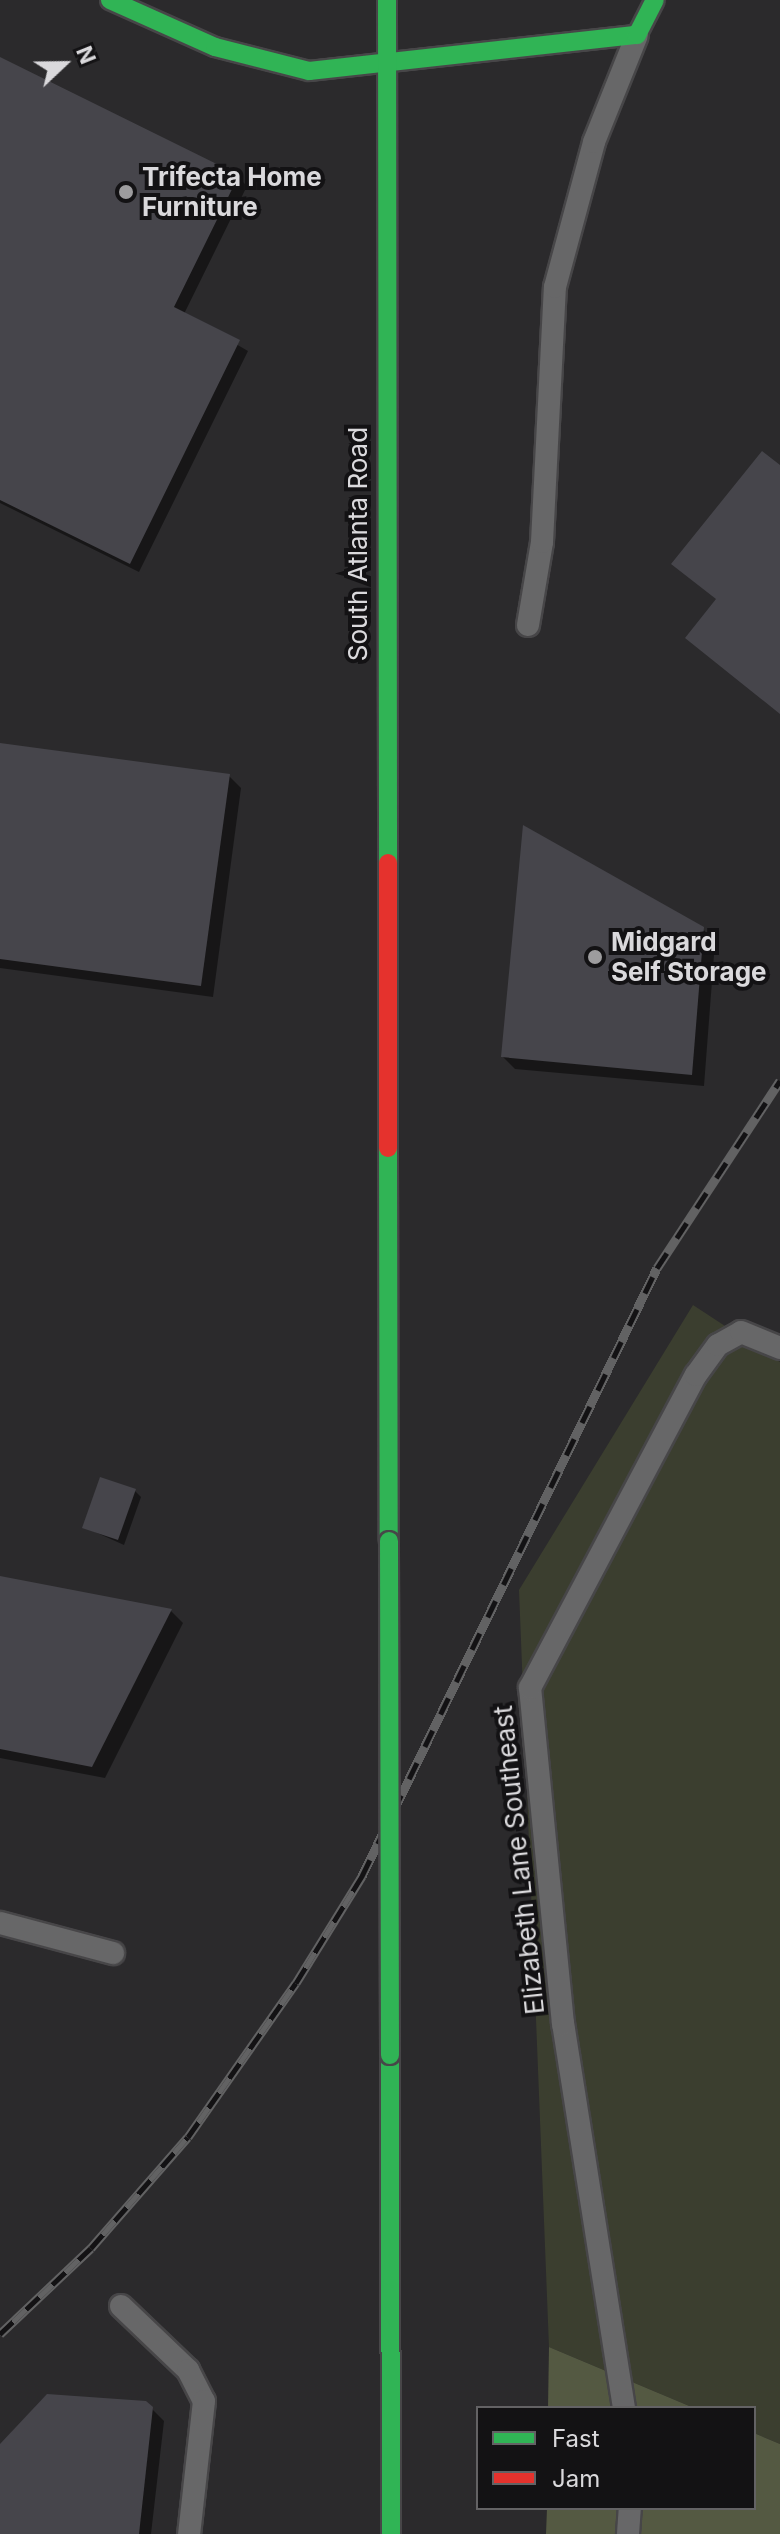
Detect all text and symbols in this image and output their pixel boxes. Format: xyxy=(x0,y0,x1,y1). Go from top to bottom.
north arrow xyxy=(24,24,104,104)
text: N xyxy=(71,42,101,68)
place label: Trifecta Home Furniture xyxy=(142,161,322,222)
marker: Trifecta Home Furniture xyxy=(117,183,135,201)
street label: South Atlanta Road xyxy=(342,427,374,661)
place label: Midgard Self Storage xyxy=(611,926,767,988)
marker: Midgard Self Storage xyxy=(586,948,604,966)
street label: Elizabeth Lane Southeast xyxy=(487,1704,551,2016)
legend xyxy=(476,2406,756,2510)
text: Fast xyxy=(552,2424,600,2453)
text: Jam xyxy=(552,2464,600,2493)

